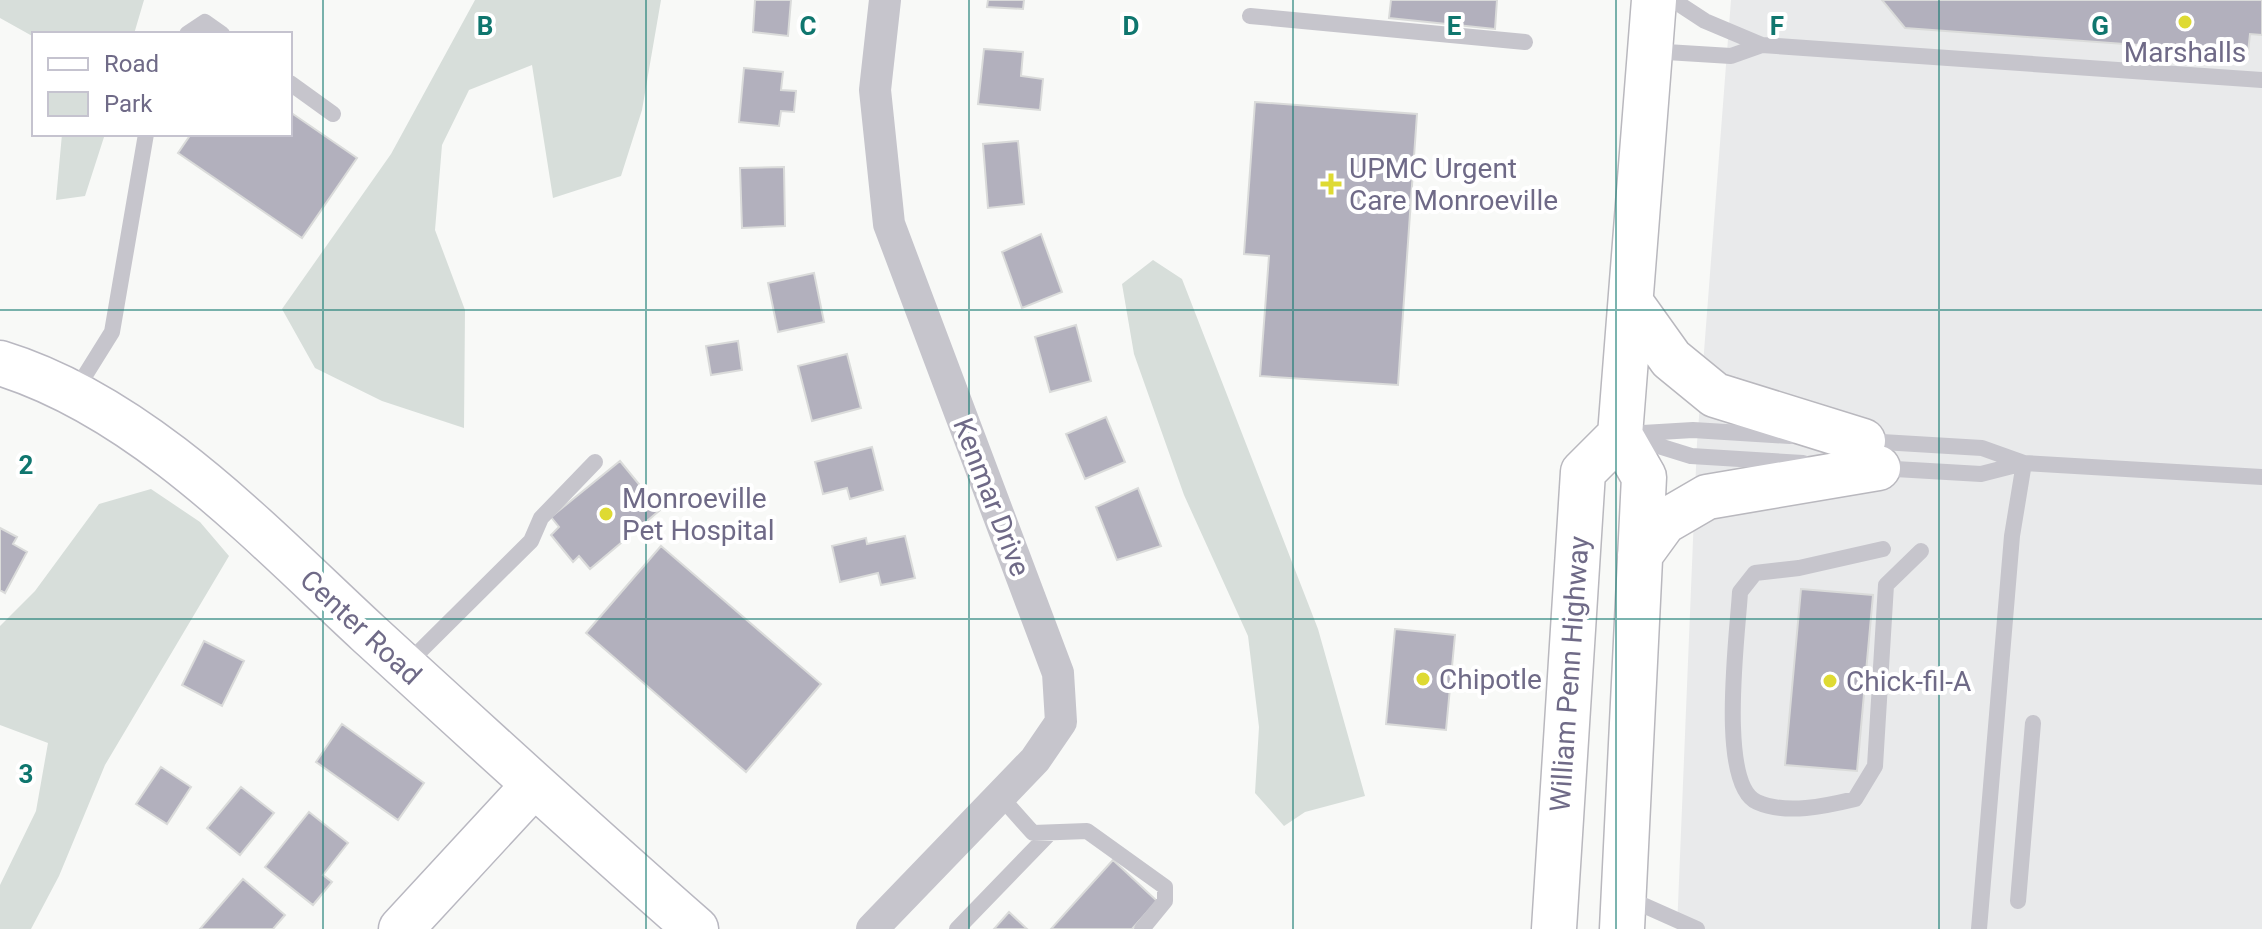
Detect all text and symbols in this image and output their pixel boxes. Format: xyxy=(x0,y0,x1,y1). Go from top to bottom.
text: B xyxy=(477,11,493,41)
text: C xyxy=(799,11,817,41)
text: D xyxy=(1123,11,1139,41)
text: E xyxy=(1447,11,1462,41)
text: F xyxy=(1770,11,1784,41)
text: G xyxy=(2091,11,2109,41)
marker: Marshalls xyxy=(2176,13,2194,31)
legend xyxy=(32,32,292,136)
place label: Marshalls xyxy=(2124,36,2246,69)
text: Road xyxy=(104,50,159,78)
text: Park xyxy=(104,90,153,118)
place label: UPMC Urgent Care Monroeville xyxy=(1349,152,1558,217)
marker: UPMC Urgent Care Monroeville xyxy=(1320,173,1342,195)
street label: Kenmar Drive xyxy=(946,413,1037,581)
text: 2 xyxy=(19,450,33,480)
place label: Monroeville Pet Hospital xyxy=(622,482,775,547)
marker: Monroeville Pet Hospital xyxy=(597,505,615,523)
street label: William Penn Highway xyxy=(1543,535,1596,813)
street label: Center Road xyxy=(293,563,428,692)
place label: Chipotle xyxy=(1439,663,1542,696)
place label: Chick-fil-A xyxy=(1846,665,1971,698)
marker: Chipotle xyxy=(1414,670,1432,688)
marker: Chick-fil-A xyxy=(1821,672,1839,690)
text: 3 xyxy=(19,759,33,789)

